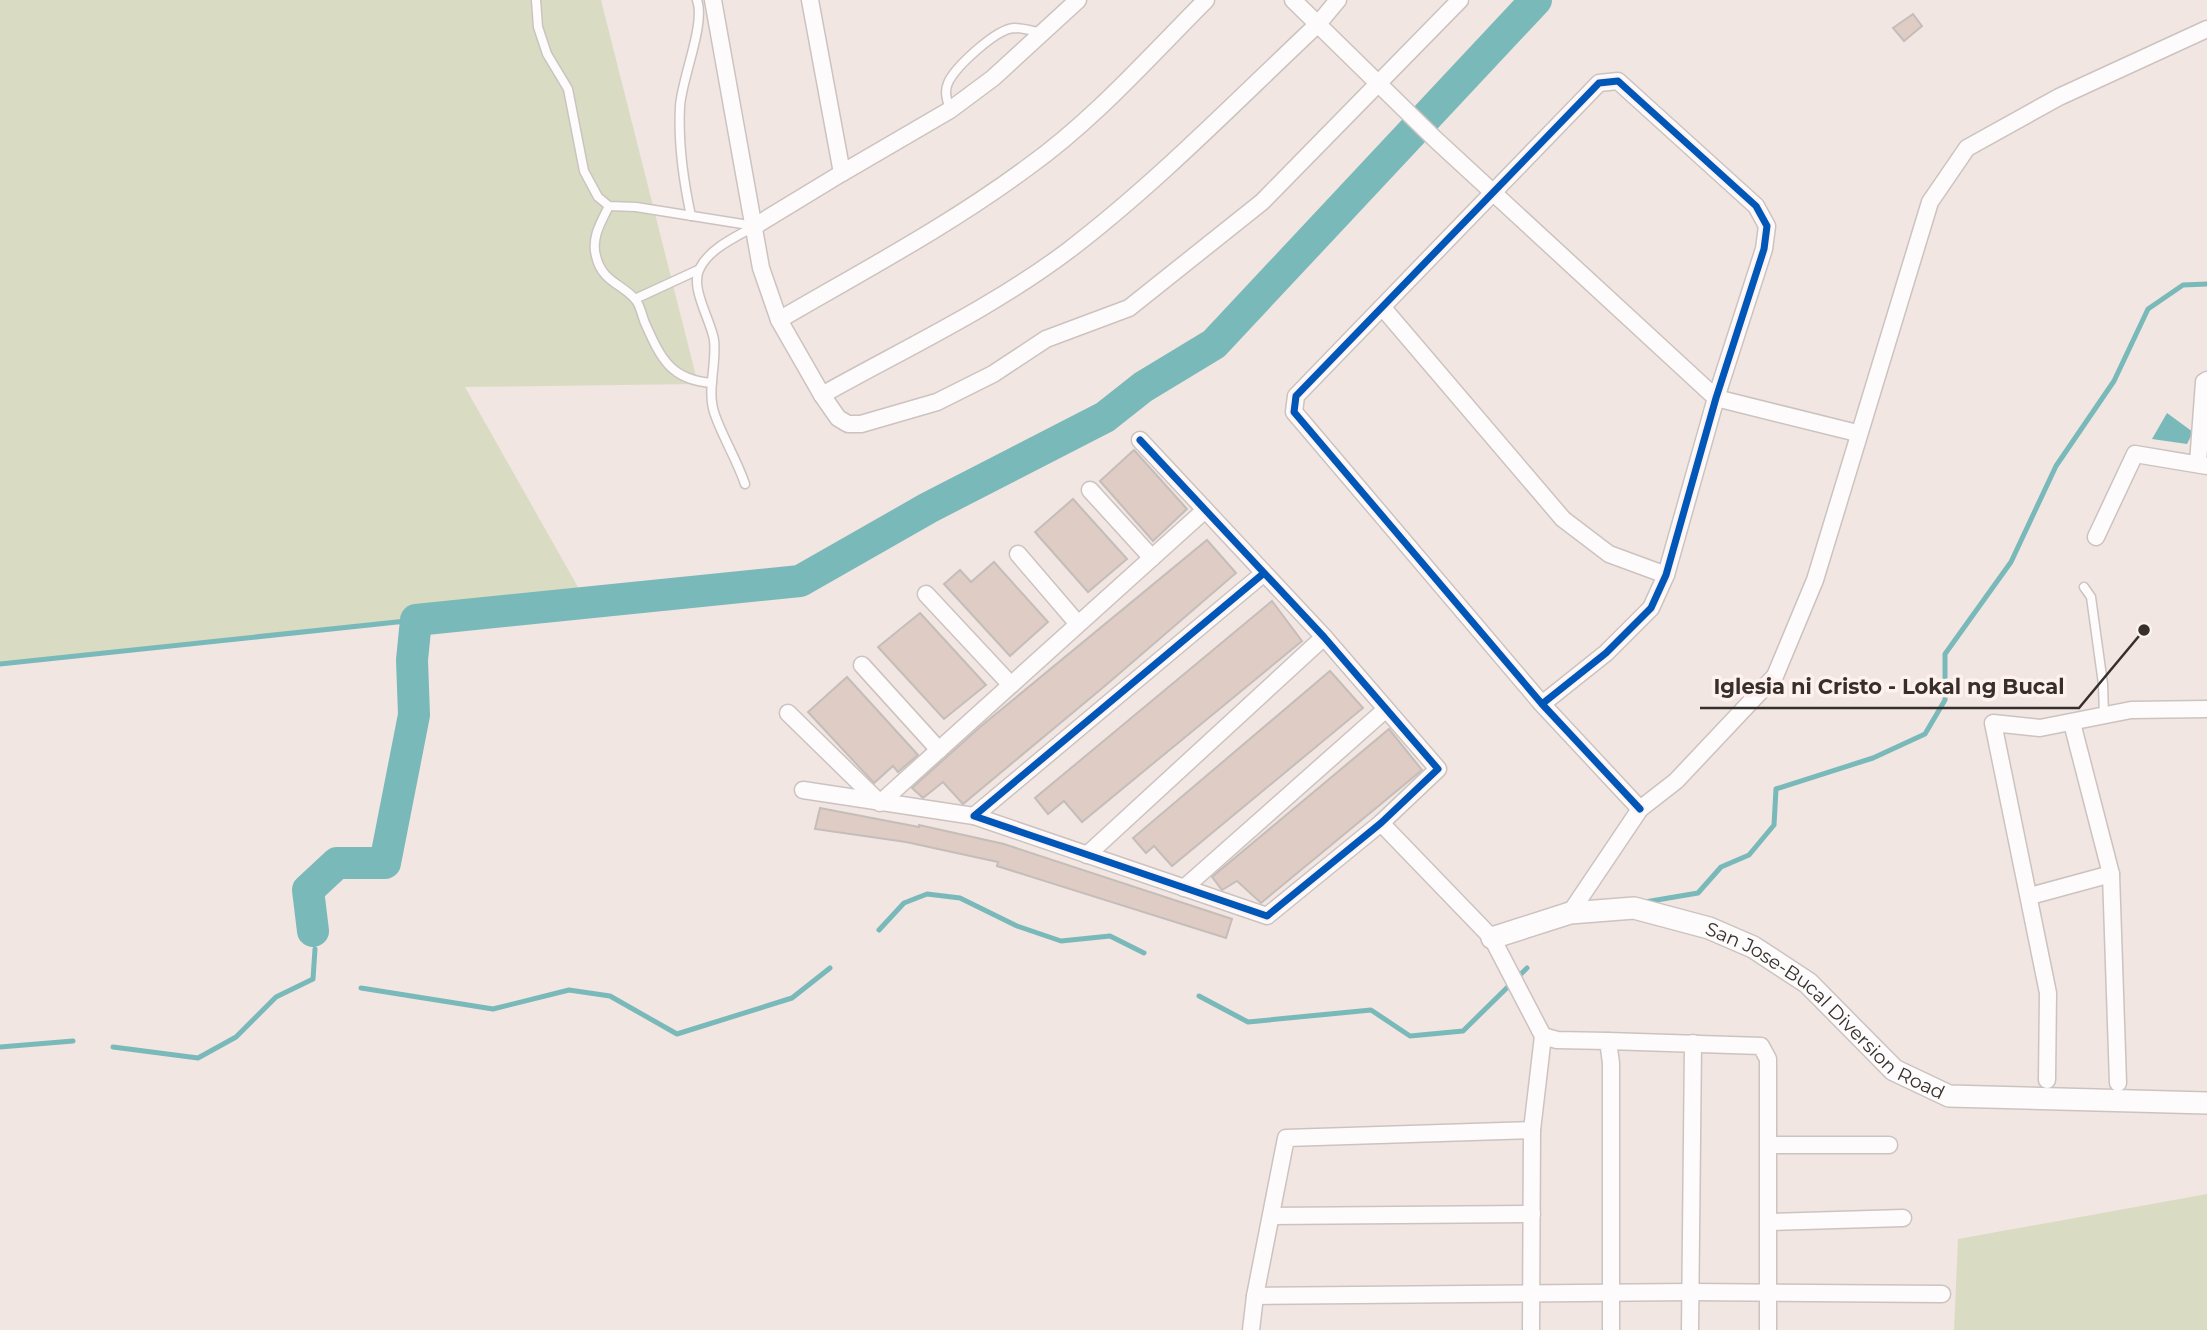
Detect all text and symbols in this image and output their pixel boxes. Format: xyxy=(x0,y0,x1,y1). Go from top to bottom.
callout: Iglesia ni Cristo - Lokal ng Bucal xyxy=(1700,666,2079,708)
text: Iglesia ni Cristo - Lokal ng Bucal xyxy=(1713,674,2065,699)
street label: San Jose-Bucal Diversion Road xyxy=(1702,916,1949,1104)

